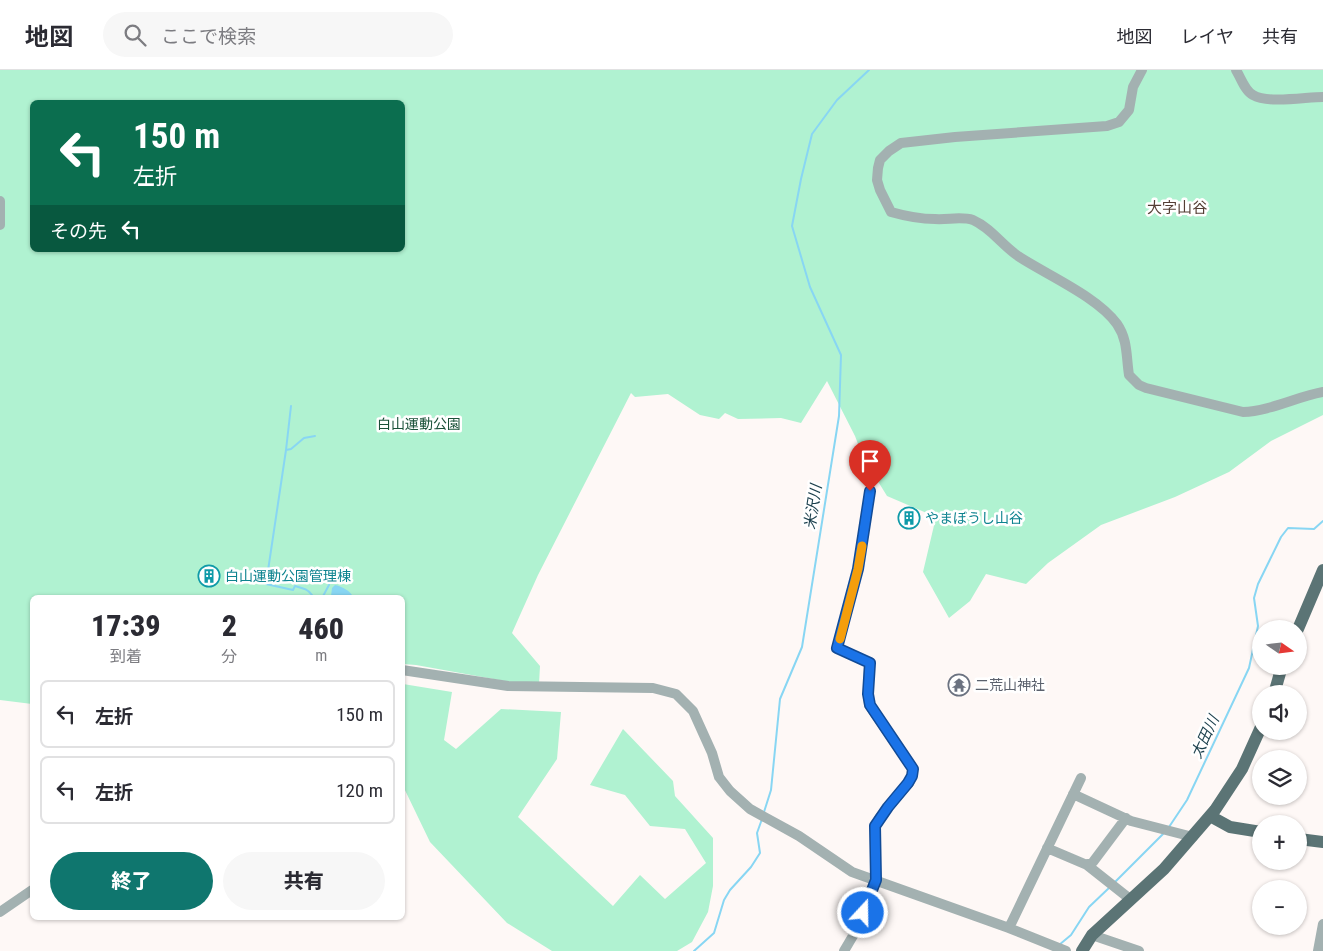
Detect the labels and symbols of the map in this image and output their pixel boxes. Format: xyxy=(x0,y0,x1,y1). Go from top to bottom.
district label: 大字山谷 xyxy=(1147,199,1207,217)
park label: 白山運動公園 xyxy=(377,416,461,432)
pin xyxy=(849,440,891,491)
water label: 米沢川 xyxy=(801,481,826,531)
building icon: やまぼうし山谷 xyxy=(897,506,921,530)
place label: やまぼうし山谷 xyxy=(925,510,1023,526)
building icon: 白山運動公園管理棟 xyxy=(197,564,221,588)
place label: 白山運動公園管理棟 xyxy=(225,568,351,584)
north arrow xyxy=(1252,620,1308,675)
temple icon: 二荒山神社 xyxy=(947,673,971,697)
place label: 二荒山神社 xyxy=(975,677,1045,693)
water label: 太田川 xyxy=(1187,711,1224,761)
position arrow xyxy=(836,886,888,938)

